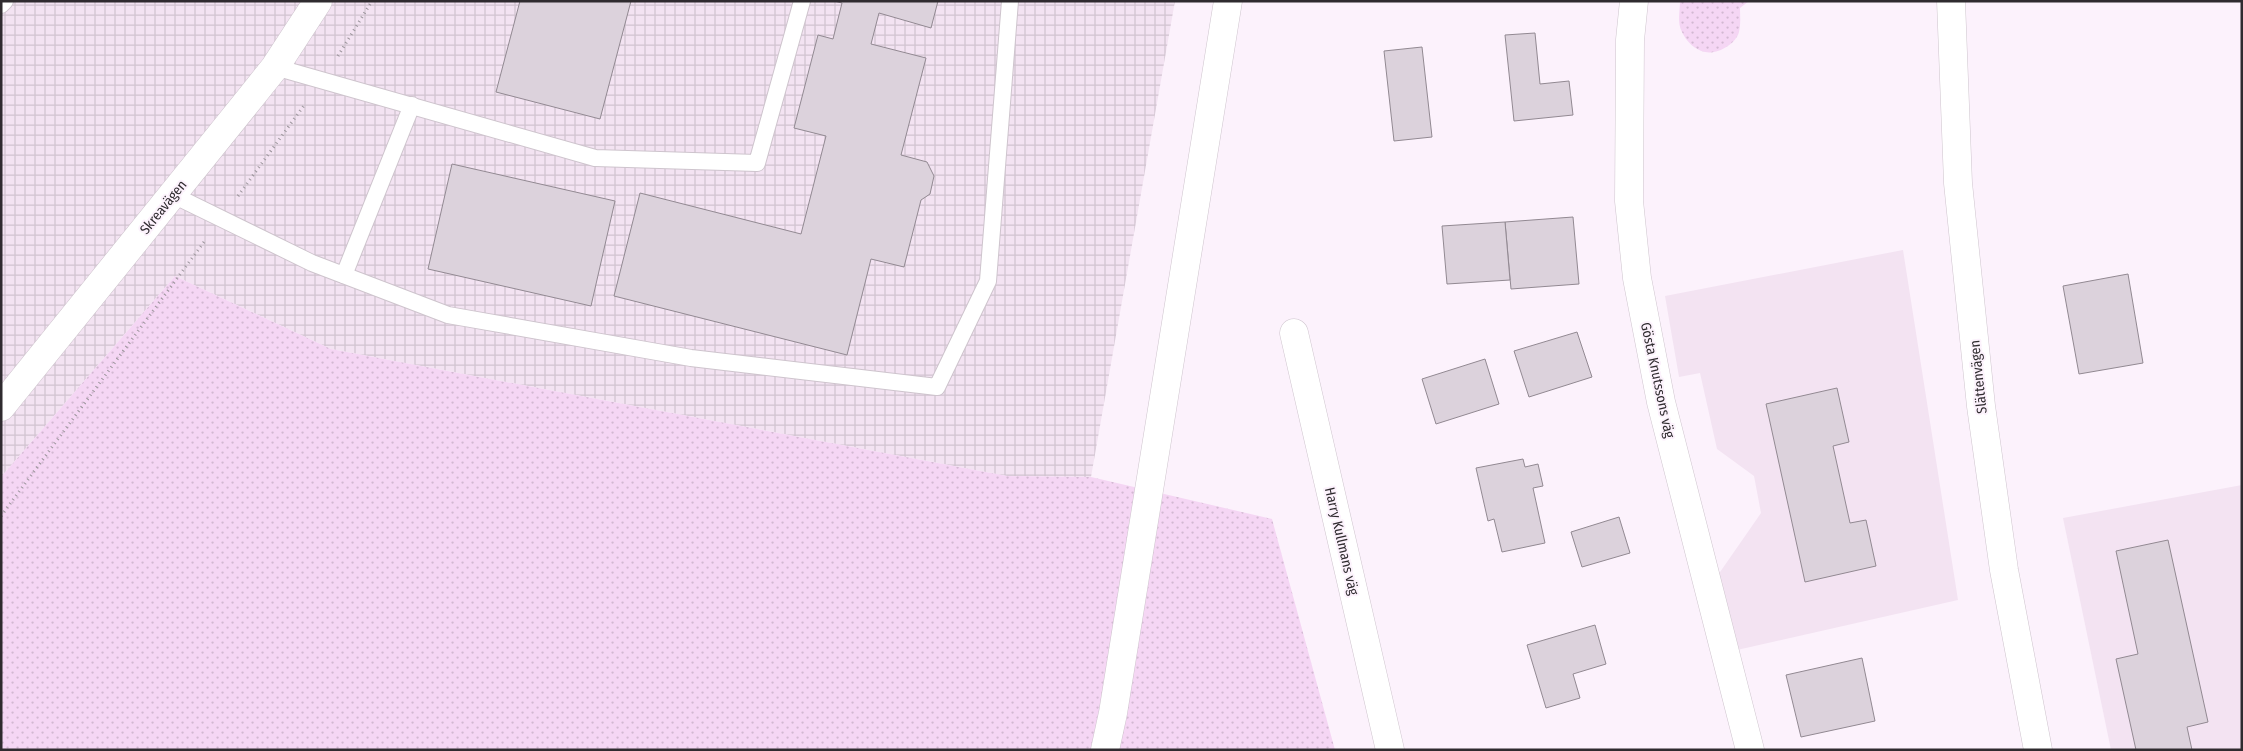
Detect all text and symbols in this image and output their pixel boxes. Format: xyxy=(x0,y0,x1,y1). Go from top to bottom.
street label: Skreavägen xyxy=(136,177,190,238)
street label: Gösta Knutssons väg xyxy=(1637,321,1678,440)
street label: Slättenvägen xyxy=(1966,339,1991,415)
street label: Harry Kullmans väg xyxy=(1321,485,1362,597)

